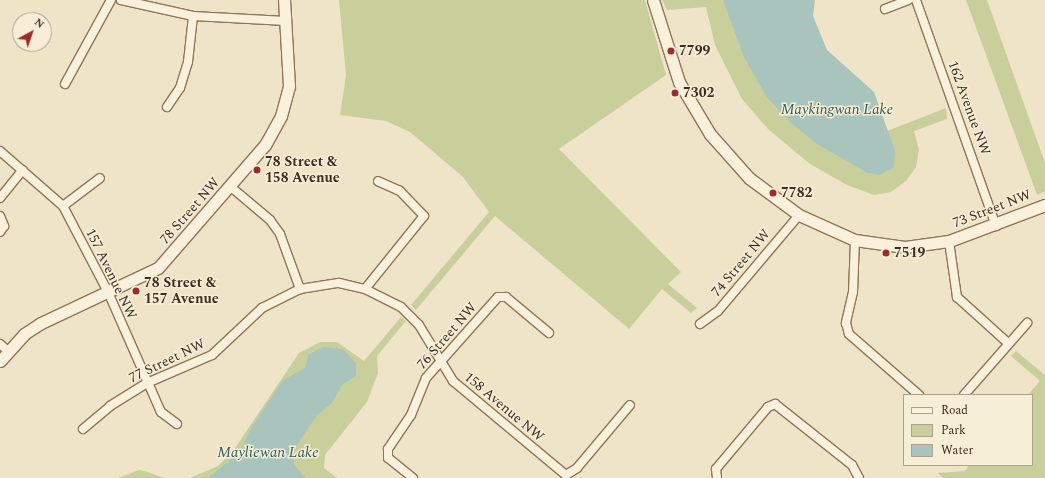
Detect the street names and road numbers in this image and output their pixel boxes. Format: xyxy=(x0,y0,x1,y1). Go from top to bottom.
street label: 162 Avenue NW xyxy=(944,59,994,157)
street label: 78 Street NW xyxy=(157,174,223,248)
street label: 73 Street NW xyxy=(950,186,1034,232)
street label: 157 Avenue NW xyxy=(82,226,140,322)
street label: 74 Street NW xyxy=(708,226,774,300)
street label: 76 Street NW xyxy=(414,299,480,373)
street label: 77 Street NW xyxy=(126,335,208,387)
street label: 158 Avenue NW xyxy=(461,369,547,445)

